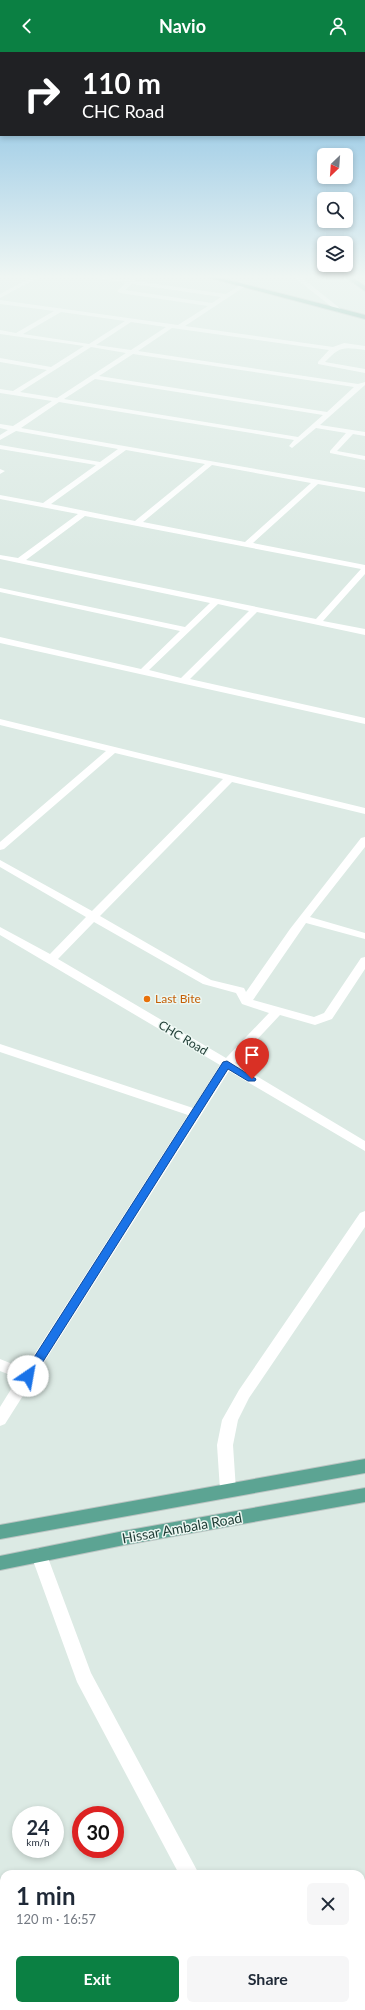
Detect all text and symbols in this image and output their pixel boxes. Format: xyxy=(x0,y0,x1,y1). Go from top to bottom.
icon: back xyxy=(16,15,38,37)
text: Navio xyxy=(159,15,206,37)
icon: person xyxy=(327,15,349,37)
text: 110 m xyxy=(82,66,161,100)
icon: right xyxy=(16,68,68,120)
text: CHC Road xyxy=(82,100,164,122)
north arrow xyxy=(317,148,353,184)
map controls xyxy=(317,148,353,272)
button: search xyxy=(317,192,353,228)
button: layers xyxy=(317,236,353,272)
place label: Last Bite xyxy=(155,991,201,1006)
marker: Last Bite xyxy=(142,994,152,1004)
street label: CHC Road xyxy=(156,1017,211,1058)
pin xyxy=(235,1038,269,1079)
icon: arrive xyxy=(241,1044,263,1066)
position arrow xyxy=(7,1355,49,1397)
street label: Hissar Ambala Road xyxy=(121,1509,243,1546)
speed limit sign: 30 xyxy=(72,1806,124,1858)
text: 24 xyxy=(26,1815,50,1839)
text: km/h xyxy=(26,1836,50,1848)
text: 1 min xyxy=(16,1881,76,1910)
button: close xyxy=(307,1883,349,1925)
text: 120 m · 16:57 xyxy=(16,1911,96,1927)
button: Exit xyxy=(16,1956,179,2002)
button: Share xyxy=(187,1956,349,2002)

